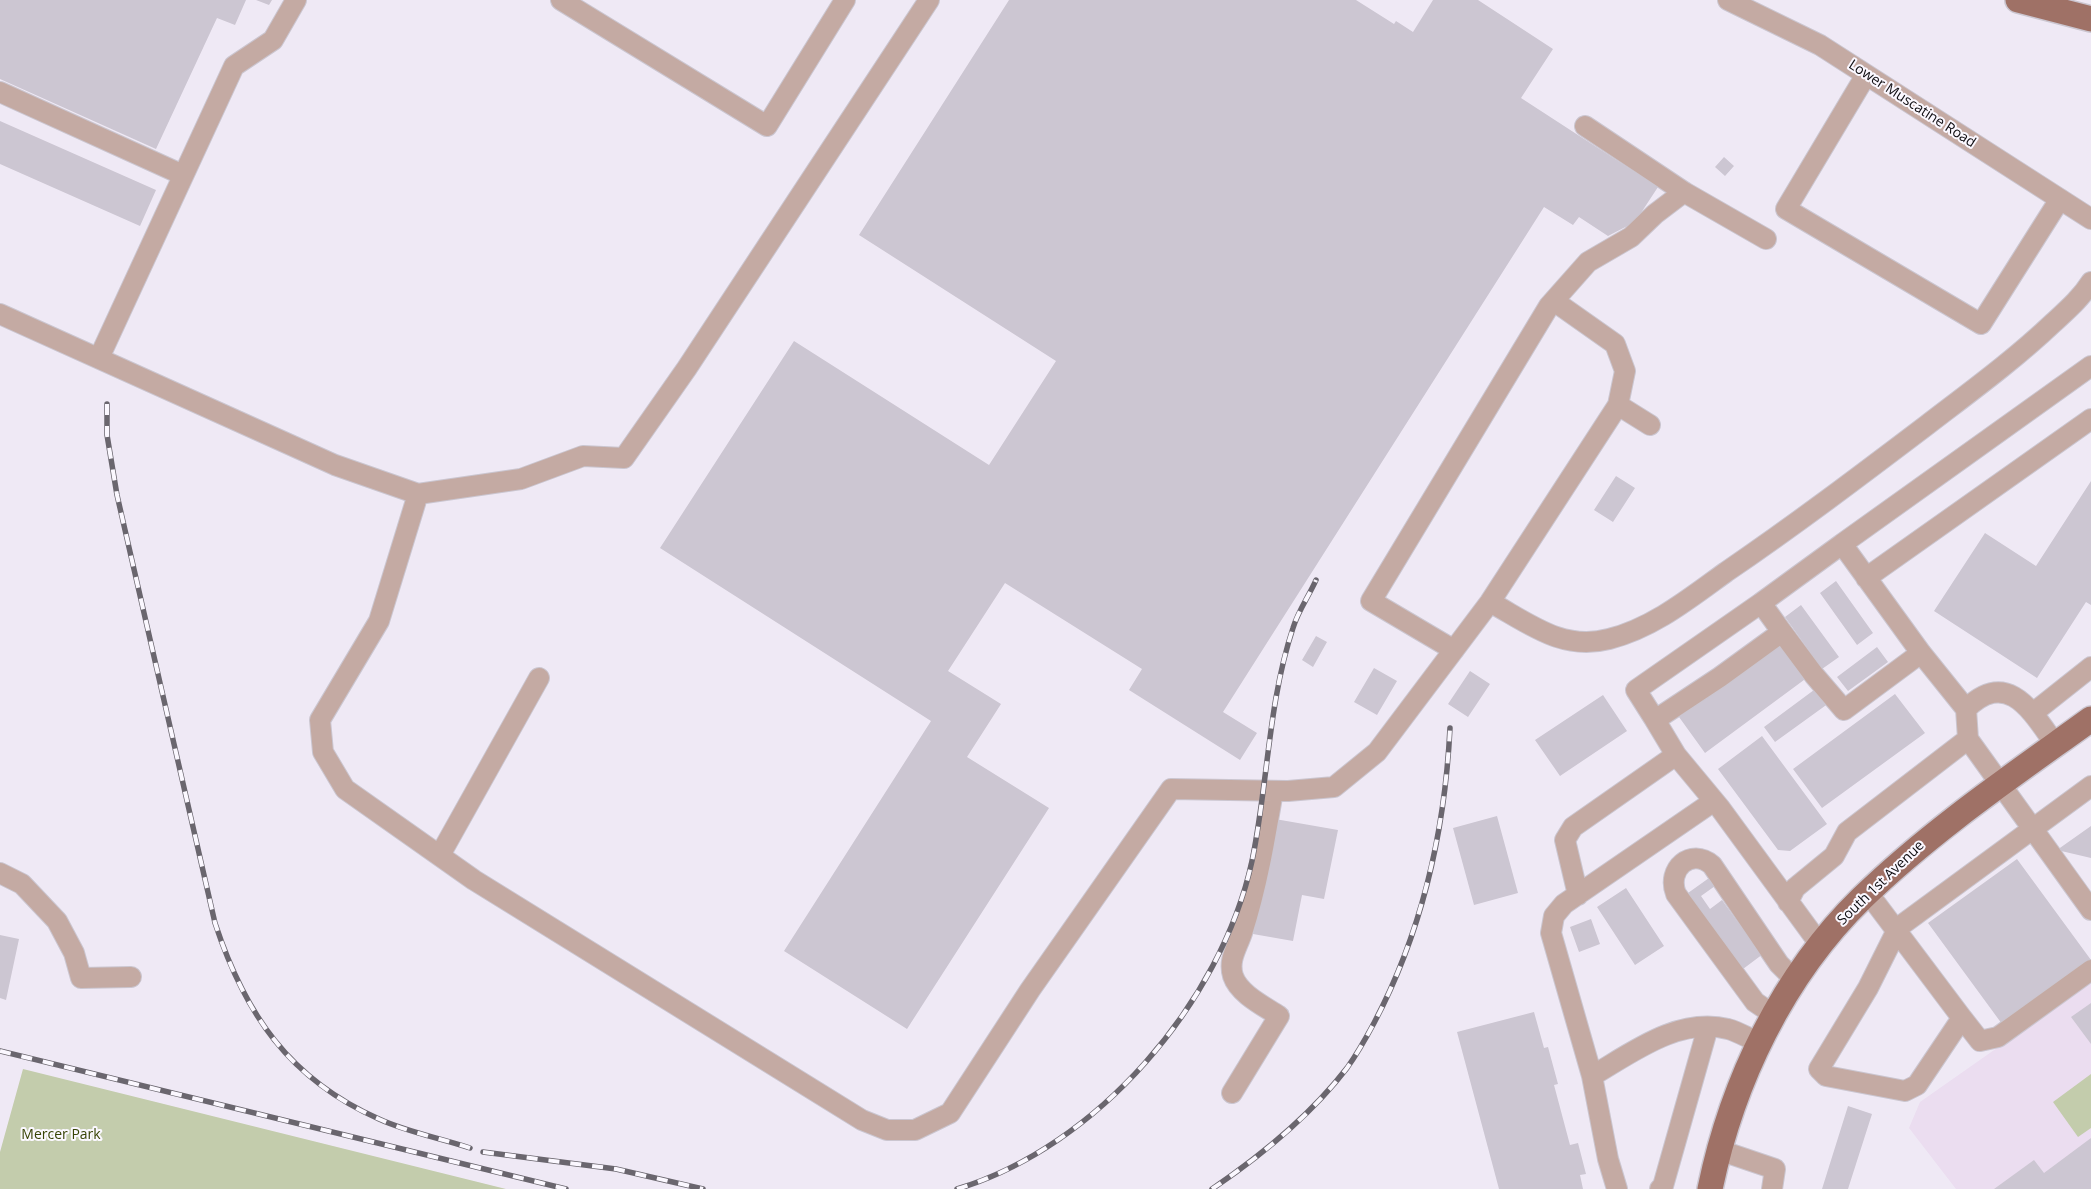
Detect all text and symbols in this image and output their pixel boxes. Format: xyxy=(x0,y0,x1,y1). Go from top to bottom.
street label: Lower Muscatine Road xyxy=(1845,57,1979,151)
street label: South 1st Avenue xyxy=(1834,837,1928,929)
park label: Mercer Park xyxy=(21,1127,101,1143)

